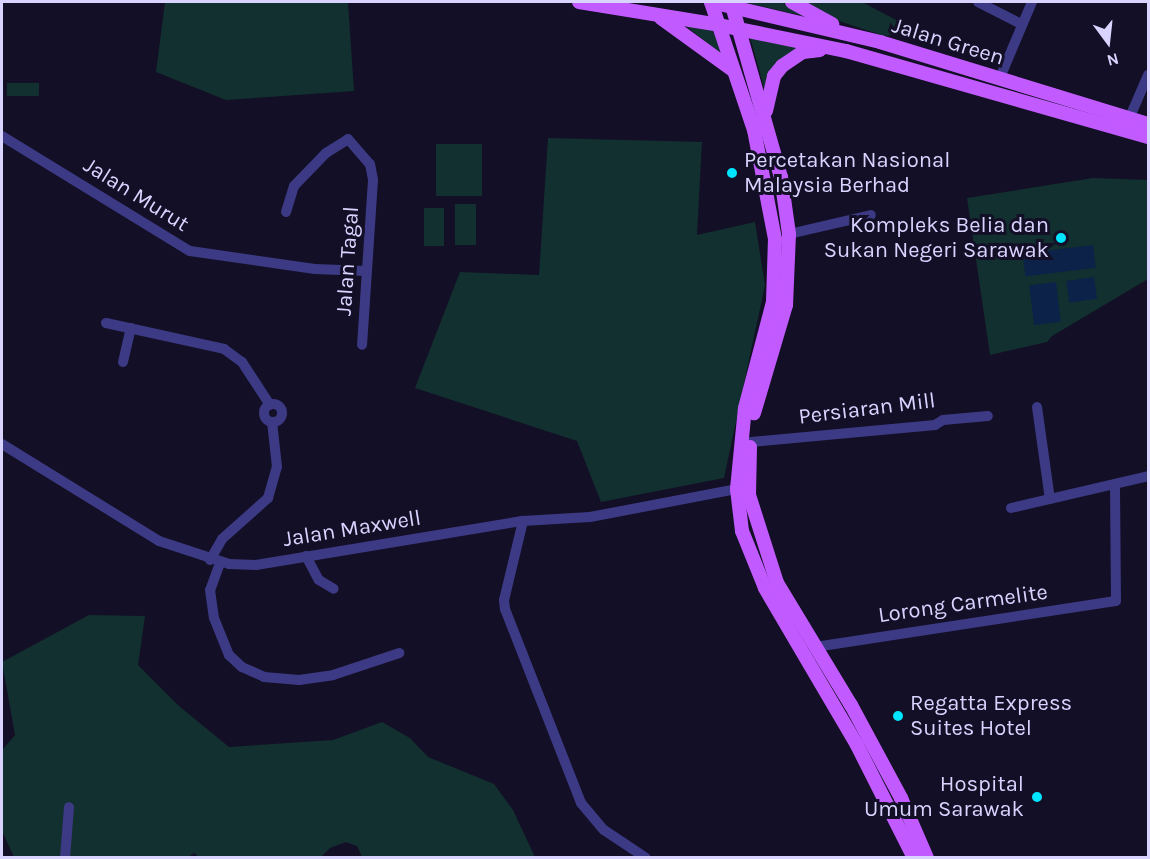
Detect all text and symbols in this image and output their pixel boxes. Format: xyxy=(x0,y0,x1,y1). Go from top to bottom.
street label: Jalan Green xyxy=(889,12,1007,72)
north arrow xyxy=(1078,12,1138,72)
text: N xyxy=(1105,49,1121,71)
place label: Percetakan Nasional Malaysia Berhad xyxy=(744,147,950,198)
street label: Jalan Murut xyxy=(78,152,194,238)
marker: Percetakan Nasional Malaysia Berhad xyxy=(725,166,739,180)
street label: Jalan Tagal xyxy=(331,205,365,317)
place label: Kompleks Belia dan Sukan Negeri Sarawak xyxy=(824,212,1049,264)
marker: Kompleks Belia dan Sukan Negeri Sarawak xyxy=(1054,231,1068,245)
street label: Persiaran Mill xyxy=(797,388,937,430)
street label: Jalan Maxwell xyxy=(281,505,423,553)
street label: Lorong Carmelite xyxy=(877,579,1049,629)
place label: Regatta Express Suites Hotel xyxy=(910,690,1072,742)
marker: Regatta Express Suites Hotel xyxy=(891,709,905,723)
place label: Hospital Umum Sarawak xyxy=(864,771,1024,822)
marker: Hospital Umum Sarawak xyxy=(1028,788,1046,806)

